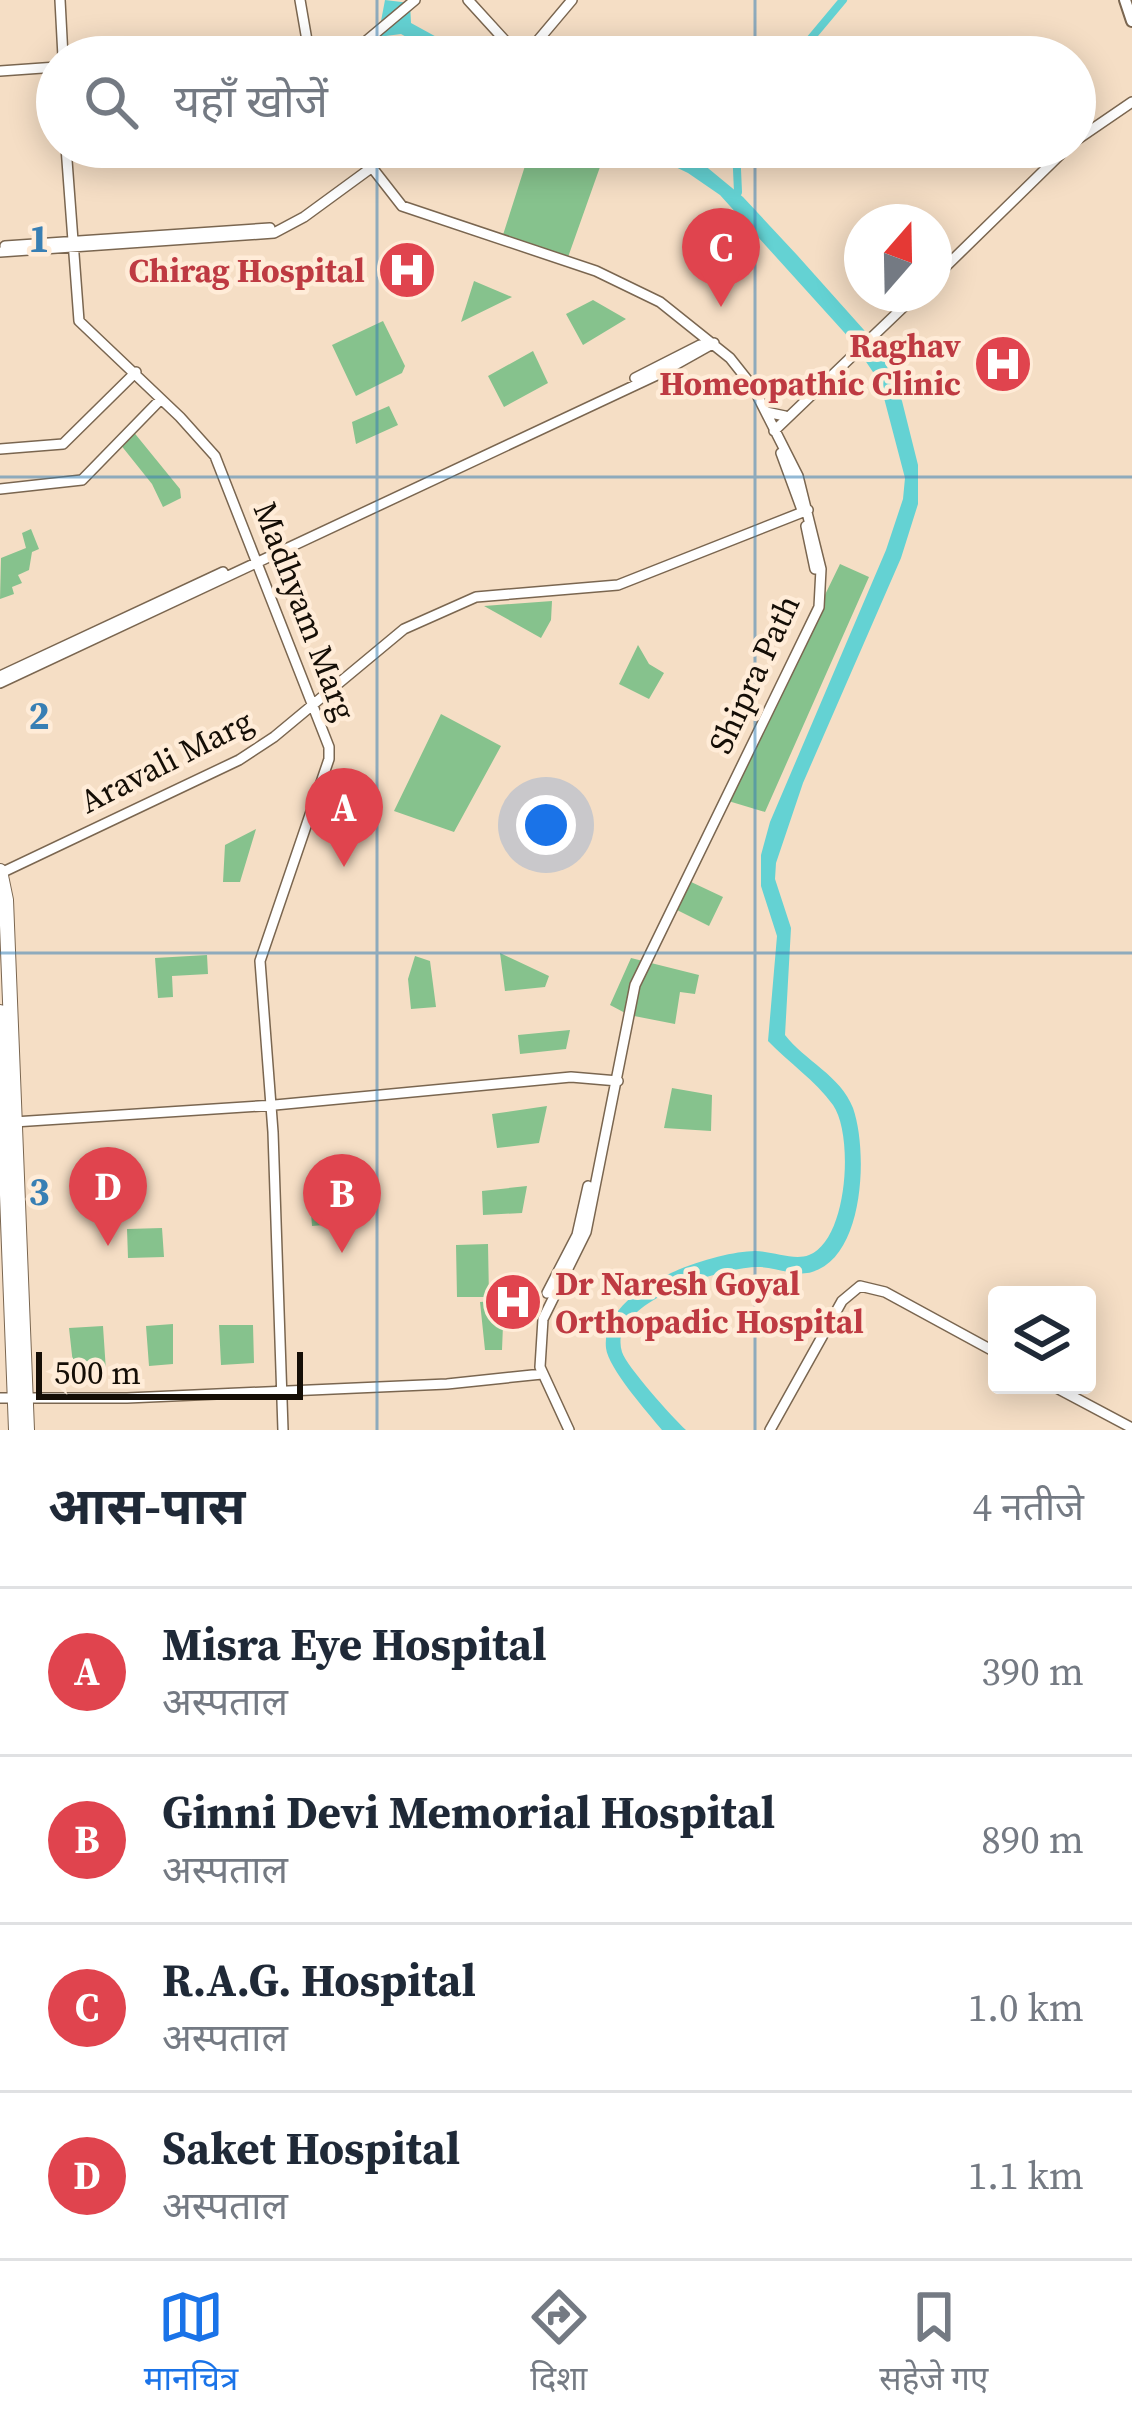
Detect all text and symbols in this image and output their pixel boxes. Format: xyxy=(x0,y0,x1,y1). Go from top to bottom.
search box xyxy=(36,36,1096,168)
icon: search xyxy=(78,69,144,135)
text: यहाँ खोजें xyxy=(174,70,328,132)
north arrow xyxy=(844,204,952,312)
pin: C xyxy=(682,208,760,307)
text: 1 xyxy=(28,212,50,265)
hospital icon: Chirag Hospital xyxy=(376,239,438,301)
place label: Chirag Hospital xyxy=(129,248,365,293)
place label: Raghav Homeopathic Clinic xyxy=(659,323,962,406)
hospital icon: Raghav Homeopathic Clinic xyxy=(972,333,1034,395)
street label: Madhyam Marg xyxy=(243,495,367,727)
street label: Shipra Path xyxy=(698,587,810,761)
text: 2 xyxy=(28,689,50,742)
street label: Aravali Marg xyxy=(72,698,260,824)
pin: A xyxy=(305,768,383,867)
your location xyxy=(516,795,576,855)
pin: D xyxy=(69,1147,147,1246)
pin: B xyxy=(303,1154,381,1253)
text: 3 xyxy=(28,1165,50,1218)
place label: Dr Naresh Goyal Orthopadic Hospital xyxy=(555,1261,864,1344)
hospital icon: Dr Naresh Goyal Orthopadic Hospital xyxy=(482,1271,544,1333)
map controls xyxy=(988,1286,1096,1394)
button: layers xyxy=(988,1286,1096,1394)
scale bar xyxy=(36,1346,303,1399)
text: 500 m xyxy=(54,1350,141,1395)
text: आस-पास xyxy=(48,1471,245,1541)
text: 4 नतीजे xyxy=(972,1480,1084,1533)
text: Misra Eye Hospital xyxy=(162,1613,547,1675)
text: A xyxy=(74,1645,100,1698)
text: 390 m xyxy=(981,1645,1084,1698)
text: अस्पताल xyxy=(162,1675,288,1728)
text: Ginni Devi Memorial Hospital xyxy=(162,1781,775,1843)
text: B xyxy=(74,1813,100,1866)
text: 890 m xyxy=(981,1813,1084,1866)
text: अस्पताल xyxy=(162,1843,288,1896)
text: R.A.G. Hospital xyxy=(162,1949,476,2011)
text: C xyxy=(75,1981,99,2034)
text: 1.0 km xyxy=(968,1981,1084,2034)
text: अस्पताल xyxy=(162,2011,288,2064)
text: Saket Hospital xyxy=(162,2117,460,2179)
text: D xyxy=(73,2149,101,2202)
text: 1.1 km xyxy=(968,2149,1084,2202)
text: अस्पताल xyxy=(162,2179,288,2232)
tab: मानचित्र xyxy=(144,2284,238,2403)
tab: दिशा xyxy=(526,2284,592,2403)
tab: सहेजे गए xyxy=(879,2284,988,2403)

